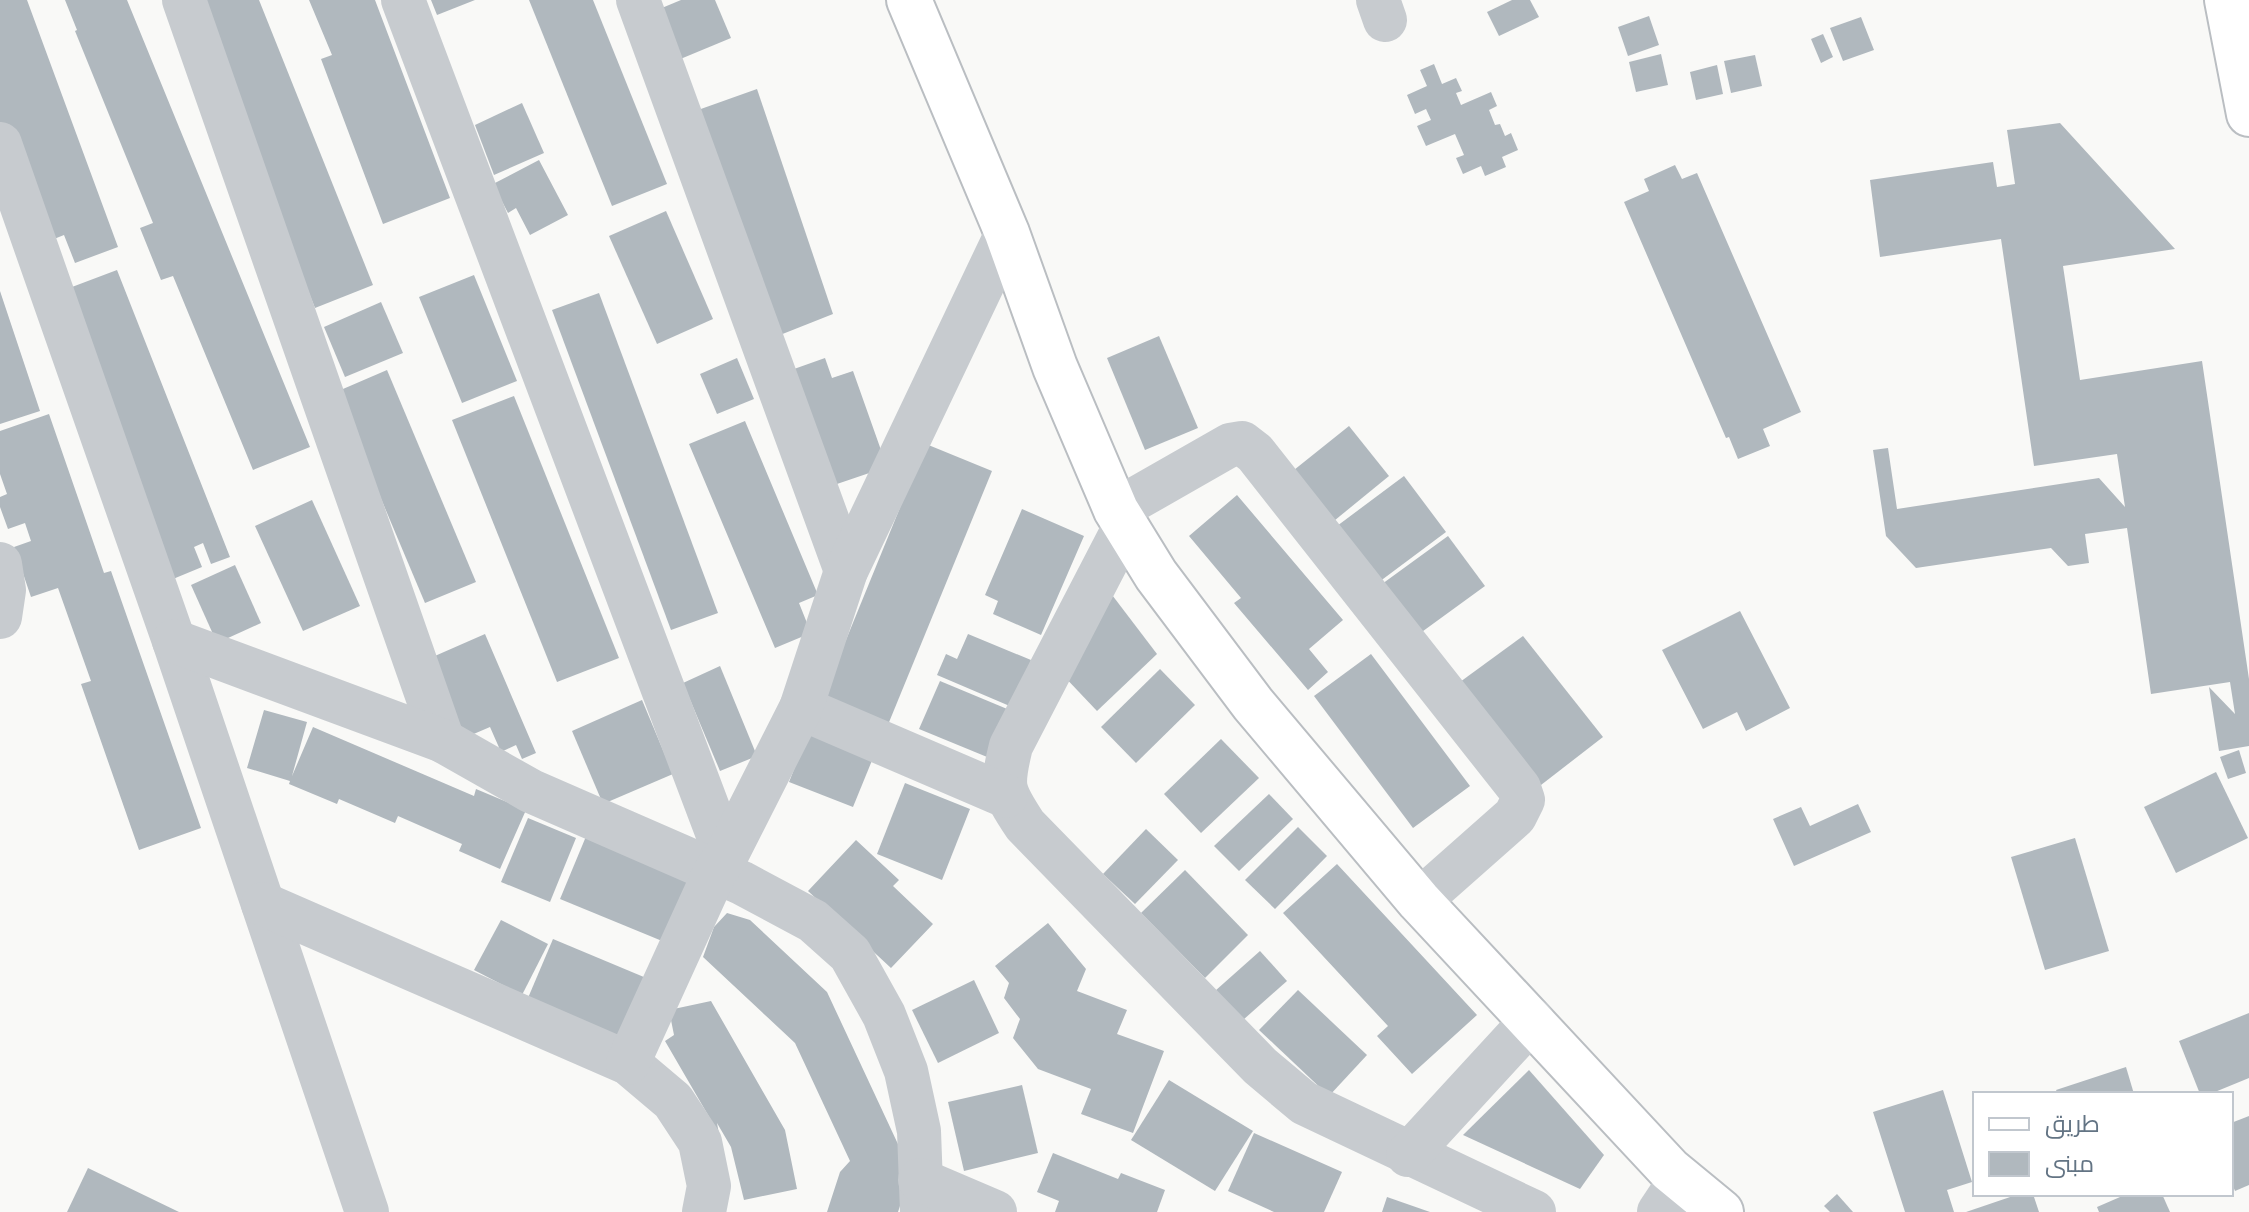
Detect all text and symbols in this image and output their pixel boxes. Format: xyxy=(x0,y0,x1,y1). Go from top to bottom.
legend xyxy=(1973,1092,2233,1196)
text: طريق xyxy=(2045,1109,2100,1139)
text: مبنى xyxy=(2045,1149,2094,1178)

